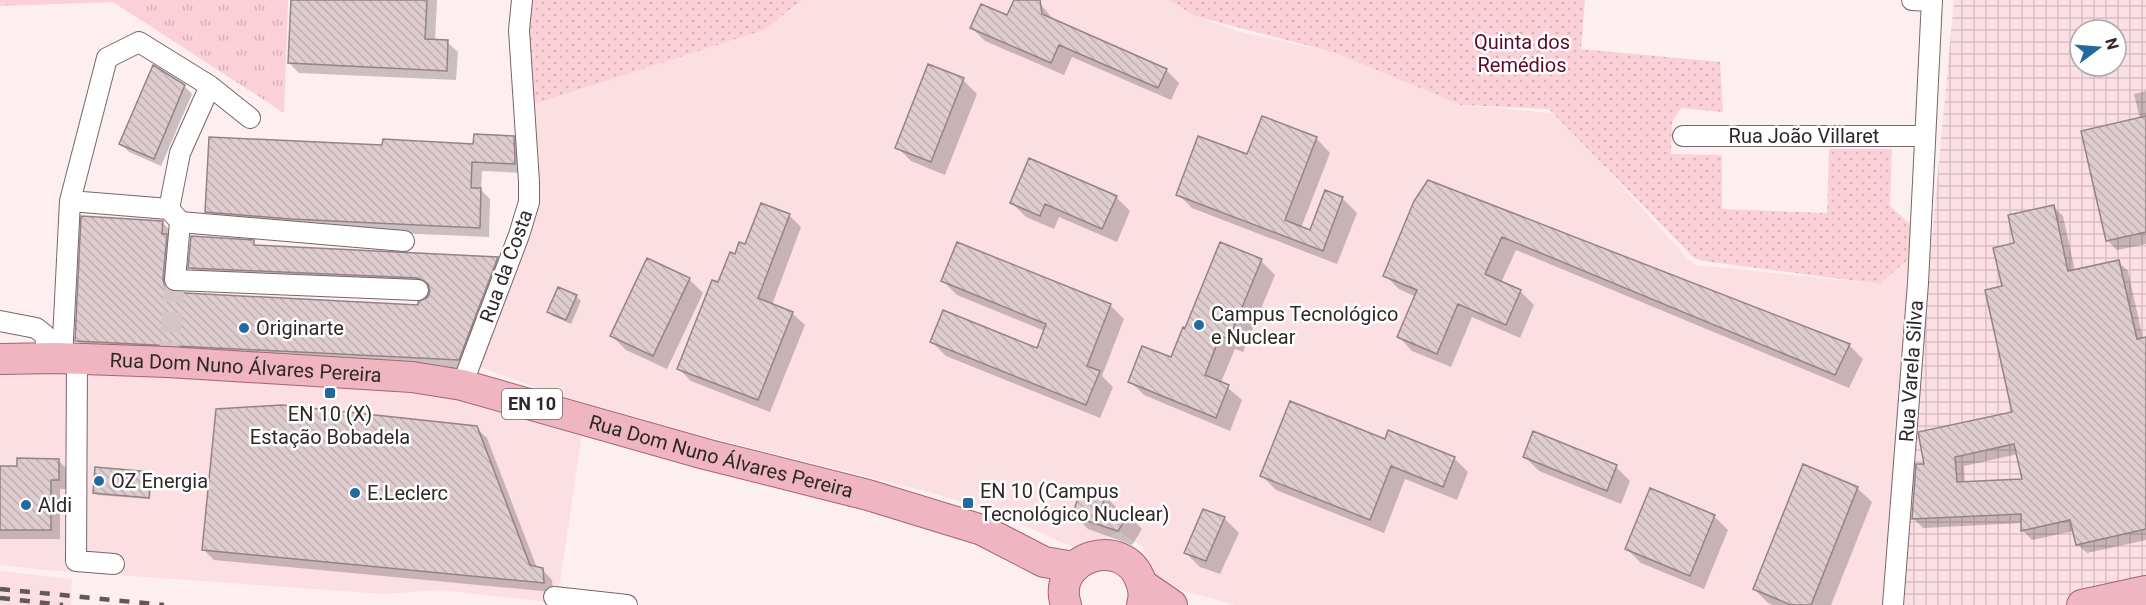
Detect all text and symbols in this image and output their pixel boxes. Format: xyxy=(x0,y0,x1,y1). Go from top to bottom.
north arrow xyxy=(2068,18,2128,78)
park label: Quinta dos Remédios xyxy=(1474,30,1570,77)
text: N xyxy=(2101,36,2123,52)
street label: Rua João Villaret xyxy=(1729,124,1879,148)
street label: Rua da Costa xyxy=(474,206,538,326)
street label: Rua Varela Silva xyxy=(1894,299,1928,443)
place label: Campus Tecnológico e Nuclear xyxy=(1211,302,1398,349)
place label: Originarte xyxy=(256,316,344,340)
marker: Campus Tecnológico e Nuclear xyxy=(1192,318,1206,332)
marker: Originarte xyxy=(237,321,251,335)
street label: Rua Dom Nuno Álvares Pereira xyxy=(109,348,382,387)
marker: EN 10 (X) Estação Bobadela xyxy=(323,386,337,400)
road number: EN 10 xyxy=(502,389,562,419)
place label: EN 10 (X) Estação Bobadela xyxy=(250,402,410,449)
street label: Rua Dom Nuno Álvares Pereira xyxy=(586,410,856,503)
place label: OZ Energia xyxy=(111,469,208,493)
marker: OZ Energia xyxy=(92,474,106,488)
place label: EN 10 (Campus Tecnológico Nuclear) xyxy=(980,479,1170,526)
place label: E.Leclerc xyxy=(367,481,448,505)
marker: E.Leclerc xyxy=(348,486,362,500)
place label: Aldi xyxy=(38,493,72,517)
marker: EN 10 (Campus Tecnológico Nuclear) xyxy=(961,496,975,510)
marker: Aldi xyxy=(19,498,33,512)

